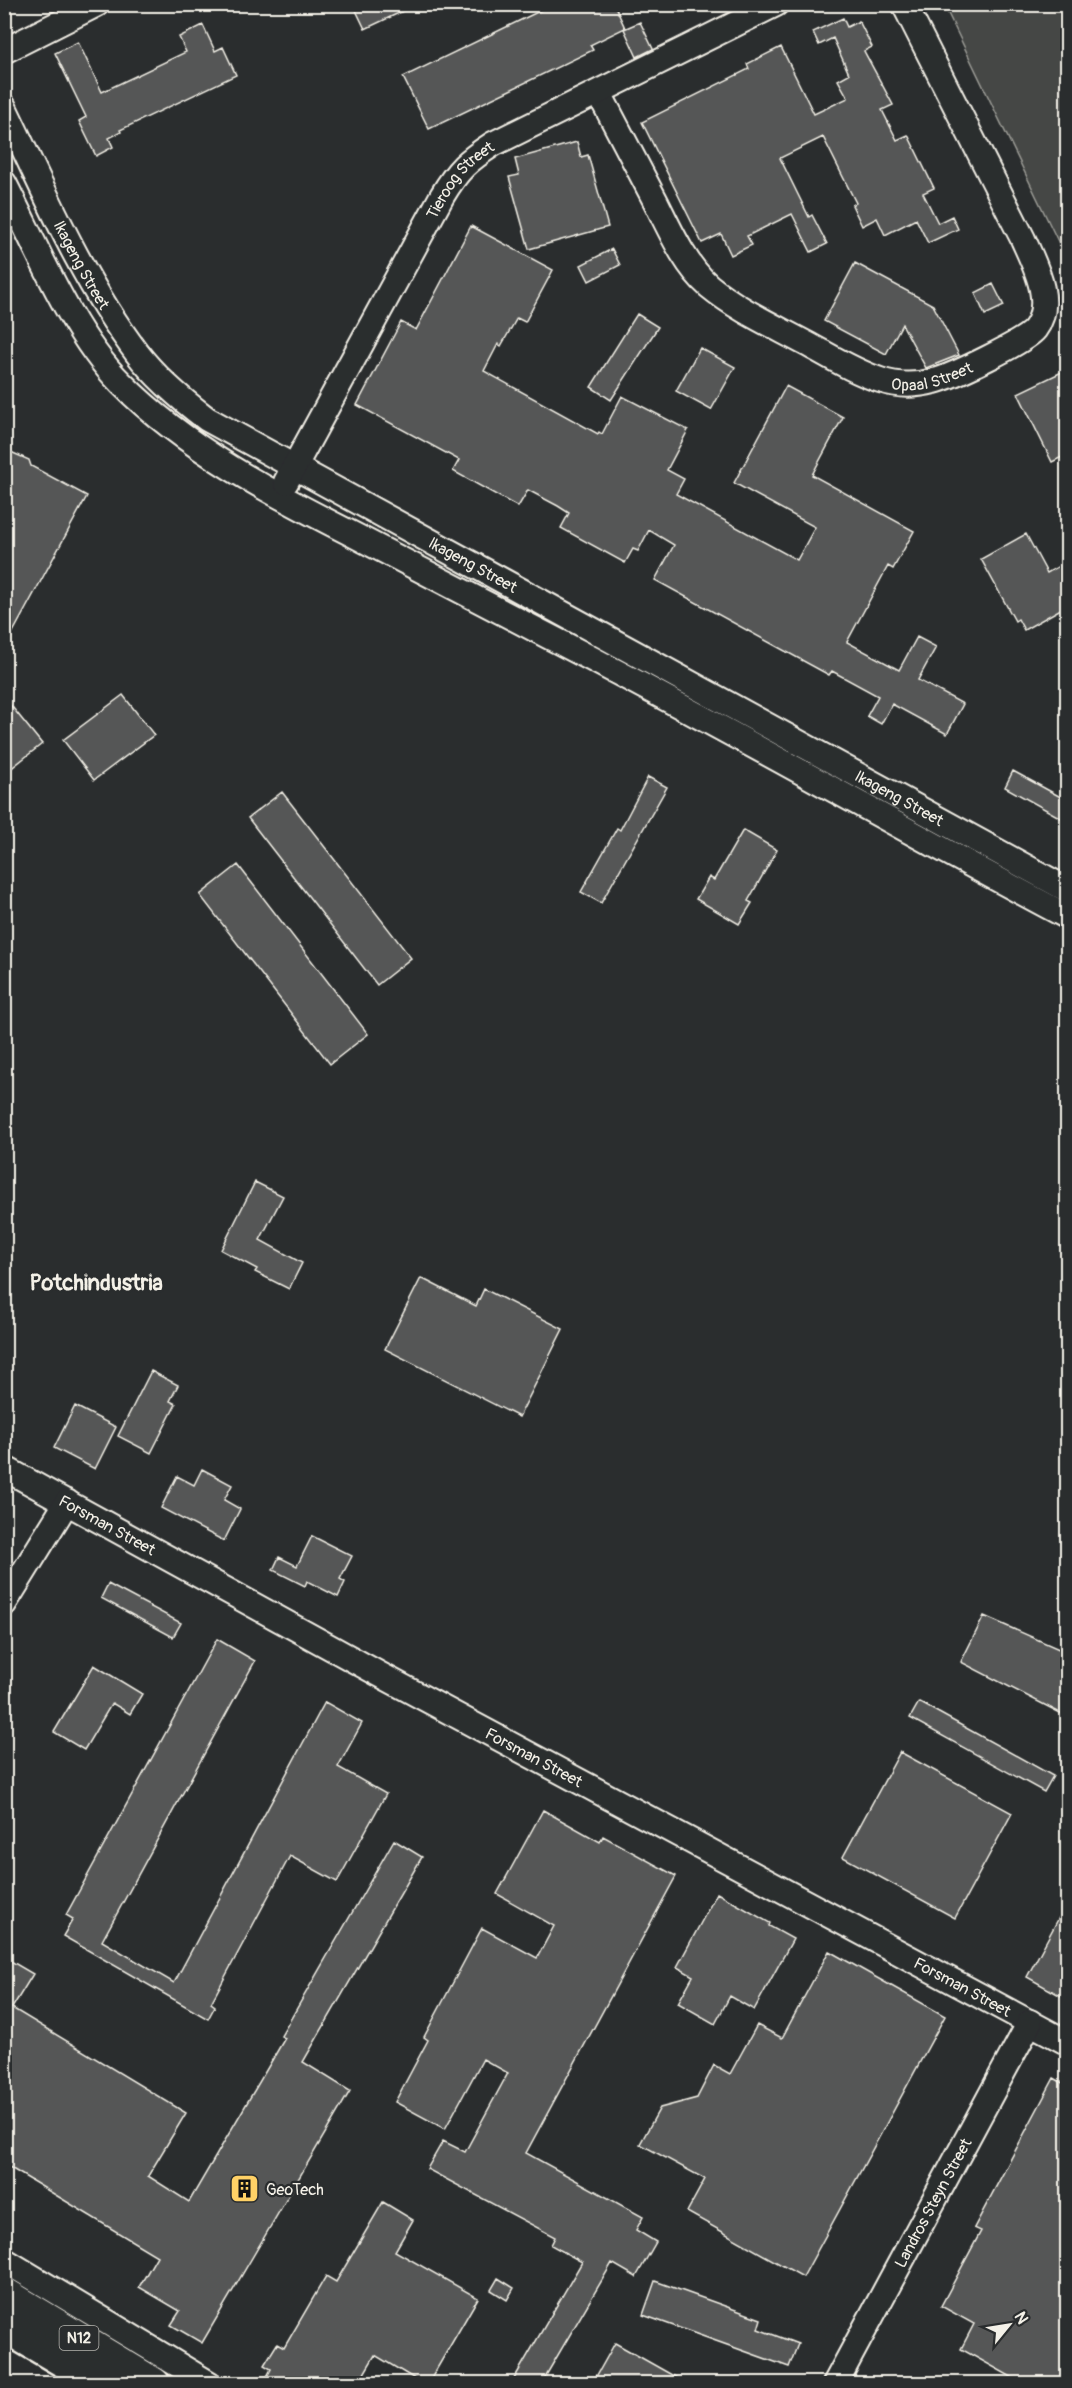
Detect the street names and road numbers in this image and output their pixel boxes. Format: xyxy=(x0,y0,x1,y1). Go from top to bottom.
street label: Tieroog Street xyxy=(422,137,499,223)
street label: Ikageng Street xyxy=(49,217,114,314)
street label: Opaal Street xyxy=(890,358,976,396)
street label: Ikageng Street xyxy=(425,533,521,598)
street label: Ikageng Street xyxy=(851,766,947,831)
street label: Forsman Street xyxy=(55,1491,159,1561)
street label: Forsman Street xyxy=(482,1724,586,1792)
street label: Forsman Street xyxy=(910,1953,1015,2022)
street label: Landros Steyn Street xyxy=(891,2134,977,2271)
road number: N12 xyxy=(60,2326,98,2350)

